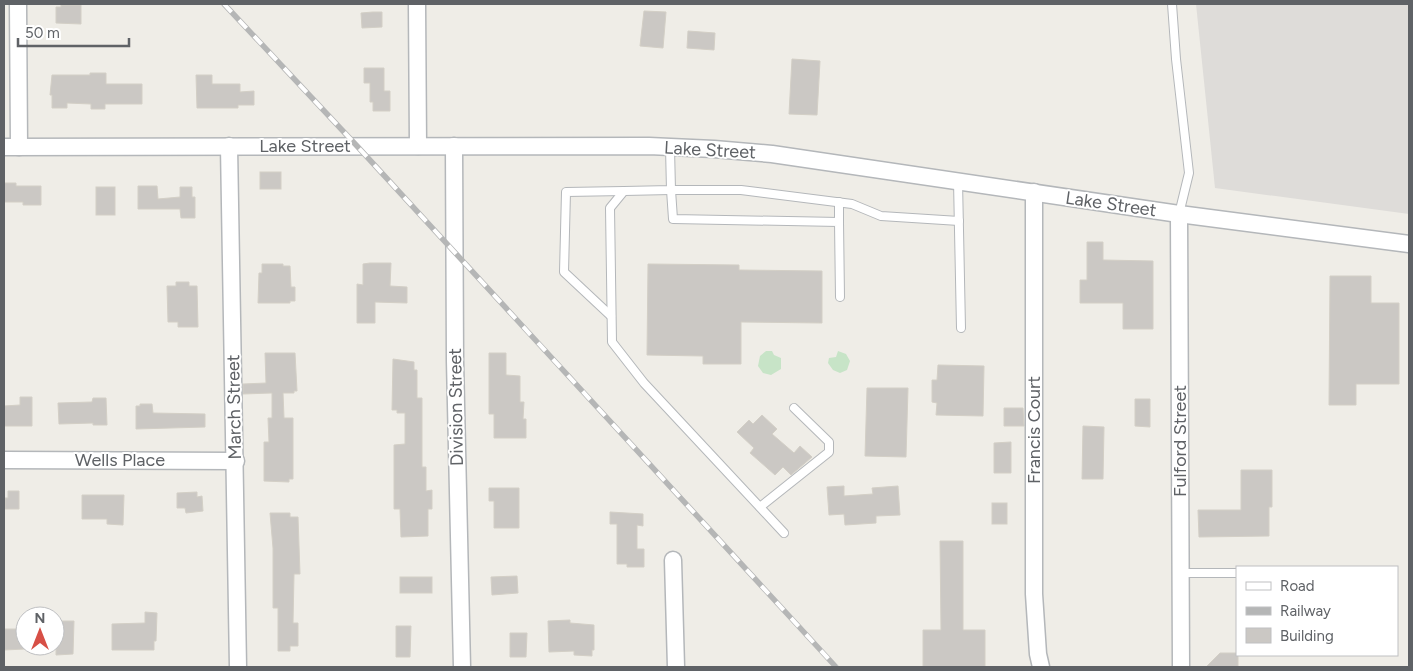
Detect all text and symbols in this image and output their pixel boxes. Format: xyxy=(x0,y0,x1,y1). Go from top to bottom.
scale bar xyxy=(18,15,129,47)
text: 50 m xyxy=(25,24,60,42)
street label: Lake Street xyxy=(259,135,351,157)
street label: Lake Street xyxy=(664,137,757,163)
street label: Lake Street xyxy=(1064,187,1158,221)
street label: Division Street xyxy=(444,348,468,466)
street label: March Street xyxy=(222,354,246,460)
street label: Francis Court xyxy=(1023,376,1045,484)
street label: Fulford Street xyxy=(1169,385,1191,497)
street label: Wells Place xyxy=(75,449,165,471)
legend xyxy=(1236,566,1398,656)
text: Road xyxy=(1280,577,1315,595)
text: Railway xyxy=(1280,602,1331,620)
north arrow xyxy=(15,606,65,656)
text: N xyxy=(35,610,45,627)
text: Building xyxy=(1280,627,1334,645)

